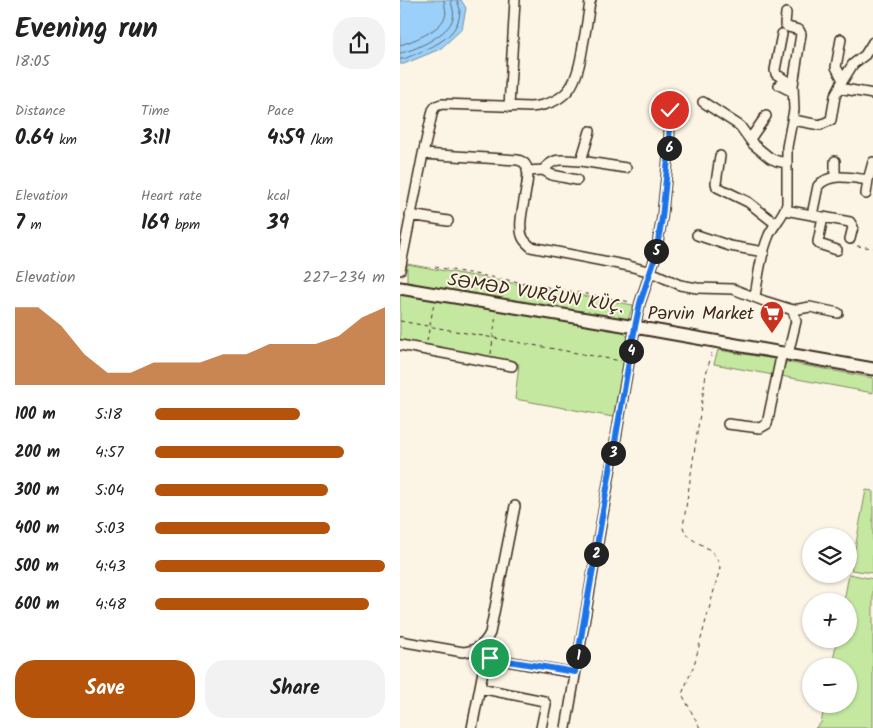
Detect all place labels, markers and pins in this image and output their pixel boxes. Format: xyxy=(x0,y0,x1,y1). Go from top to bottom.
pin xyxy=(649,89,691,131)
pin: 6 xyxy=(656,136,682,160)
pin: 5 xyxy=(644,238,668,264)
place label: Pərvin Market xyxy=(647,300,755,329)
supermarket icon: Pərvin Market xyxy=(759,300,785,334)
pin: 4 xyxy=(618,338,644,364)
pin: 3 xyxy=(600,440,626,466)
pin: 2 xyxy=(584,542,608,566)
pin xyxy=(469,637,511,679)
pin: 1 xyxy=(566,644,590,668)

